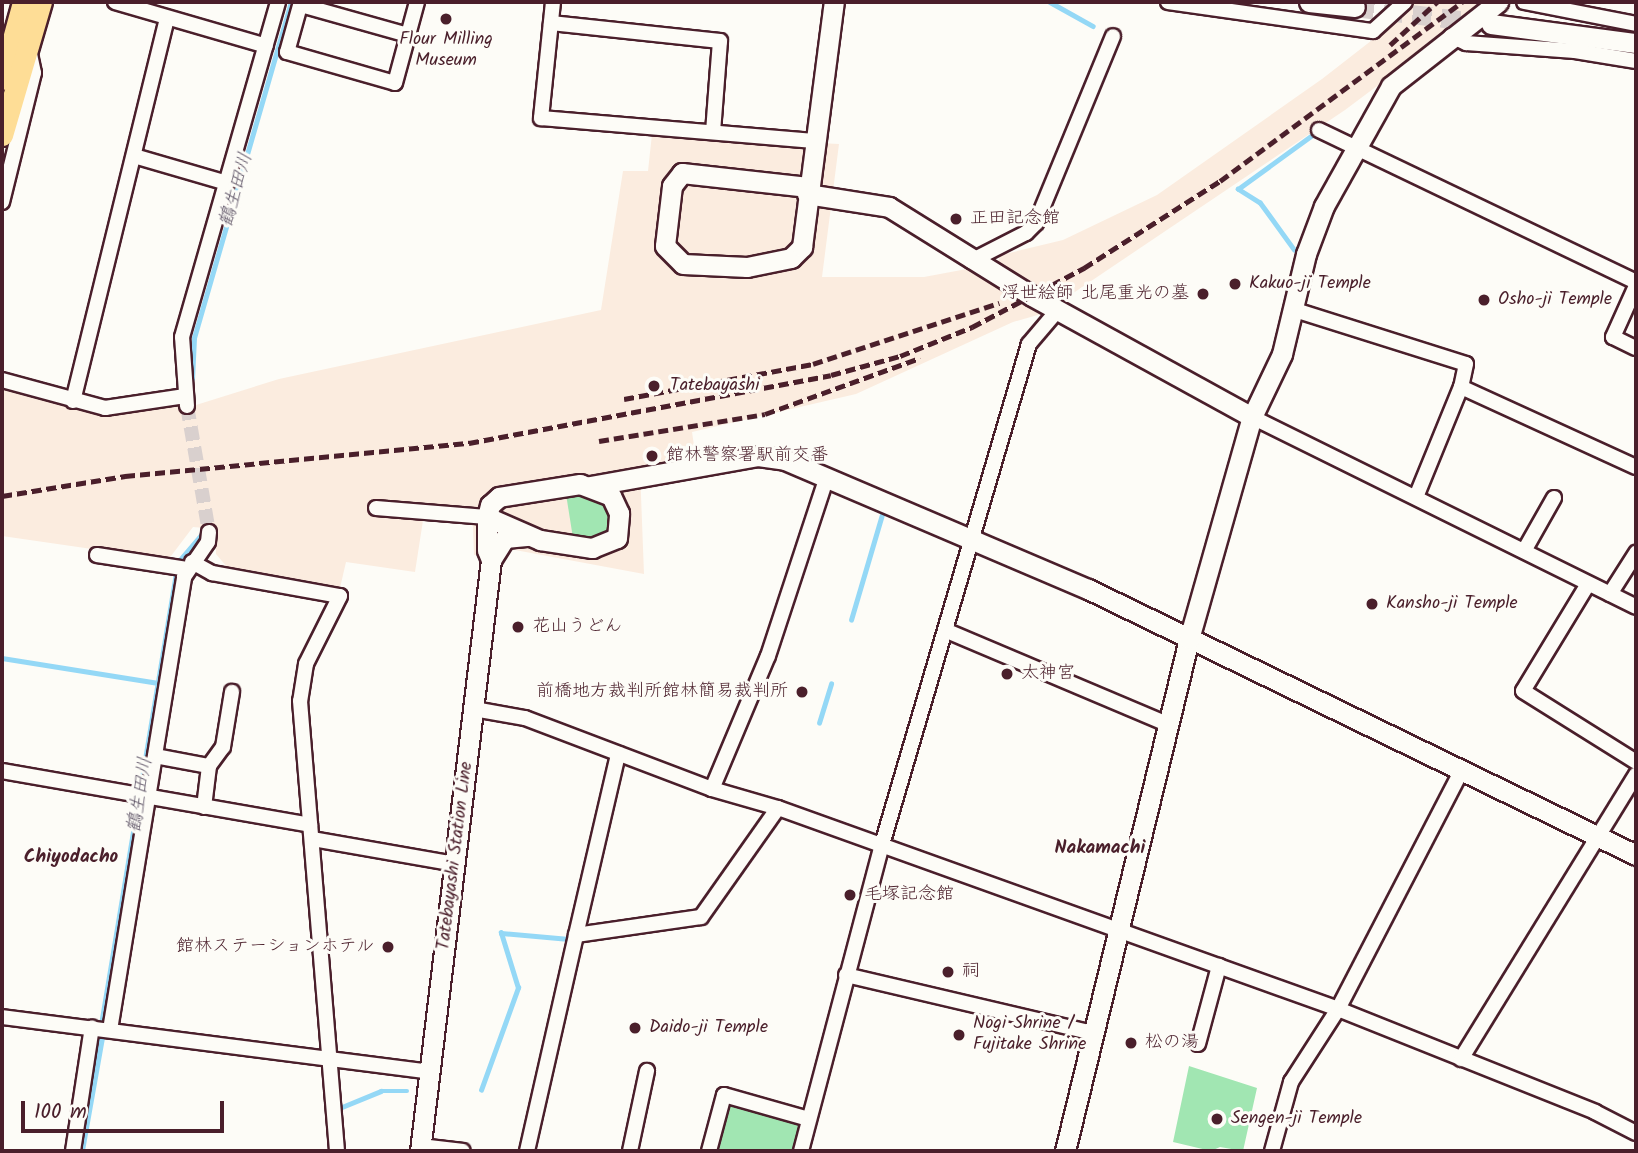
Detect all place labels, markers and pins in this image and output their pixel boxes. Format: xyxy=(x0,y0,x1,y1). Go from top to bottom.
marker: Flour Milling Museum xyxy=(438,11,454,27)
place label: Flour Milling Museum xyxy=(399,30,493,72)
place label: 正田記念館 xyxy=(970,208,1060,230)
marker: 正田記念館 xyxy=(948,211,964,227)
place label: Kakuo-ji Temple xyxy=(1249,273,1371,295)
marker: Kakuo-ji Temple xyxy=(1227,276,1243,292)
place label: 浮世絵師 北尾重光の墓 xyxy=(1002,283,1189,305)
marker: 浮世絵師 北尾重光の墓 xyxy=(1195,286,1211,302)
place label: Osho-ji Temple xyxy=(1498,289,1612,311)
marker: Osho-ji Temple xyxy=(1476,292,1492,308)
place label: Tatebayashi xyxy=(670,375,760,397)
marker: Tatebayashi xyxy=(644,376,664,396)
place label: 館林警察署駅前交番 xyxy=(666,445,828,467)
marker: 館林警察署駅前交番 xyxy=(644,448,660,464)
place label: Kansho-ji Temple xyxy=(1386,593,1518,615)
marker: Kansho-ji Temple xyxy=(1364,596,1380,612)
place label: 花山うどん xyxy=(532,616,622,638)
marker: 花山うどん xyxy=(510,619,526,635)
place label: 太神宮 xyxy=(1021,663,1075,685)
marker: 太神宮 xyxy=(999,666,1015,682)
place label: 前橋地方裁判所館林簡易裁判所 xyxy=(536,681,788,703)
marker: 前橋地方裁判所館林簡易裁判所 xyxy=(794,684,810,700)
place label: 毛塚記念館 xyxy=(864,884,954,906)
marker: 毛塚記念館 xyxy=(842,887,858,903)
place label: 館林ステーションホテル xyxy=(176,936,374,958)
marker: 館林ステーションホテル xyxy=(380,939,396,955)
place label: 祠 xyxy=(962,961,980,983)
marker: 祠 xyxy=(940,964,956,980)
place label: Nogi Shrine / Fujitake Shrine xyxy=(973,1014,1086,1056)
place label: Daido-ji Temple xyxy=(649,1017,768,1039)
marker: Daido-ji Temple xyxy=(627,1020,643,1036)
marker: Nogi Shrine / Fujitake Shrine xyxy=(951,1027,967,1043)
place label: 松の湯 xyxy=(1145,1032,1199,1054)
marker: 松の湯 xyxy=(1123,1035,1139,1051)
place label: Sengen-ji Temple xyxy=(1231,1108,1362,1130)
marker: Sengen-ji Temple xyxy=(1209,1111,1225,1127)

